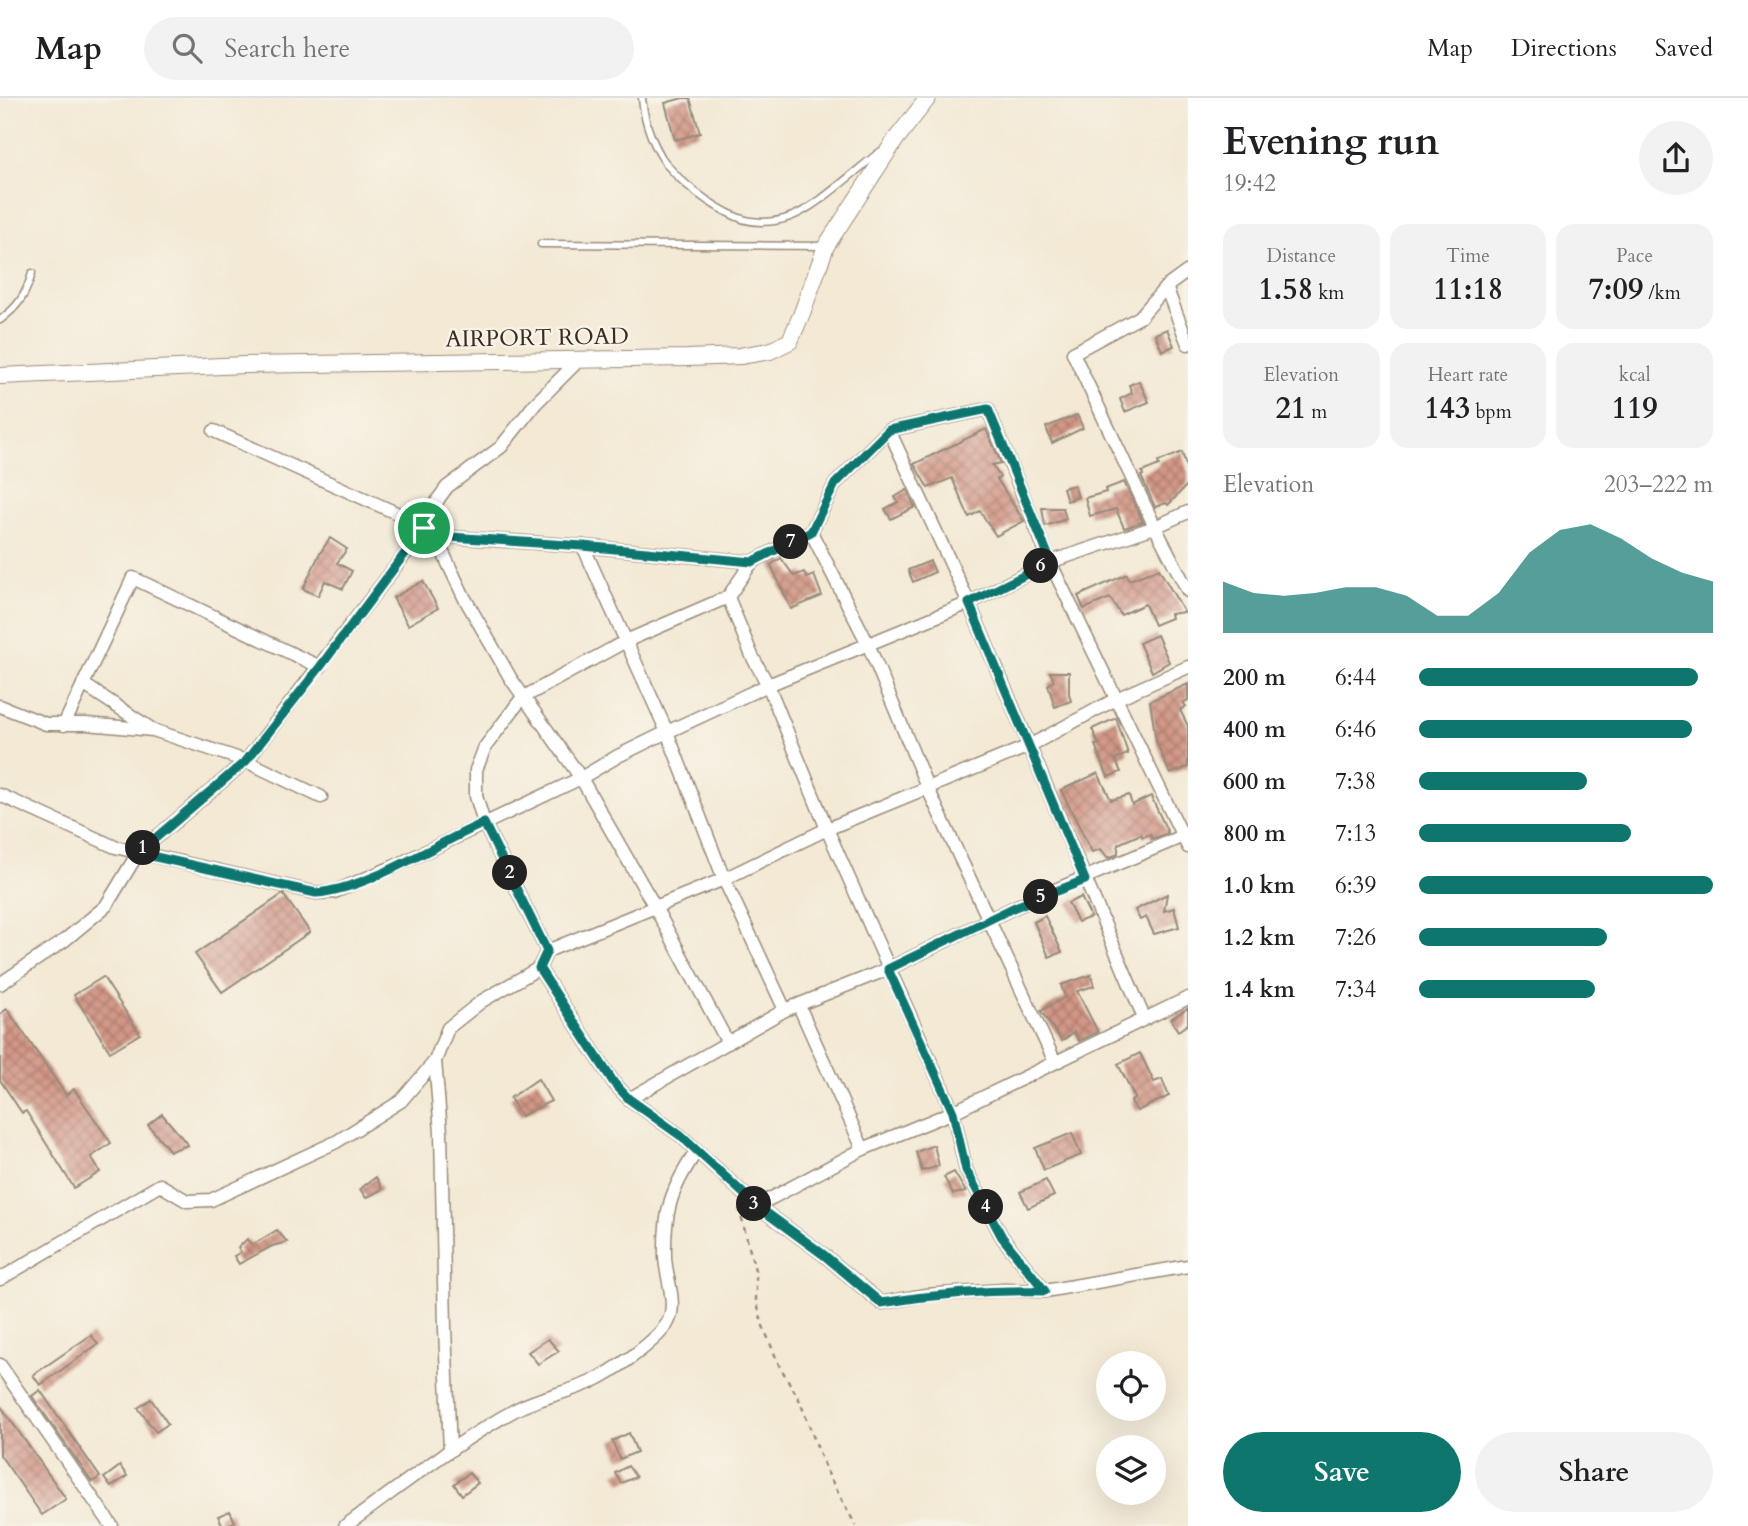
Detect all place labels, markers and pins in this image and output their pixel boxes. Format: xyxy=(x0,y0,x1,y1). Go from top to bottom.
pin xyxy=(394,498,454,558)
pin: 7 xyxy=(774,524,808,560)
pin: 6 xyxy=(1024,548,1058,584)
pin: 1 xyxy=(125,830,160,866)
pin: 2 xyxy=(492,856,528,890)
pin: 5 xyxy=(1024,880,1058,914)
pin: 3 xyxy=(736,1186,772,1222)
pin: 4 xyxy=(968,1190,1004,1224)

